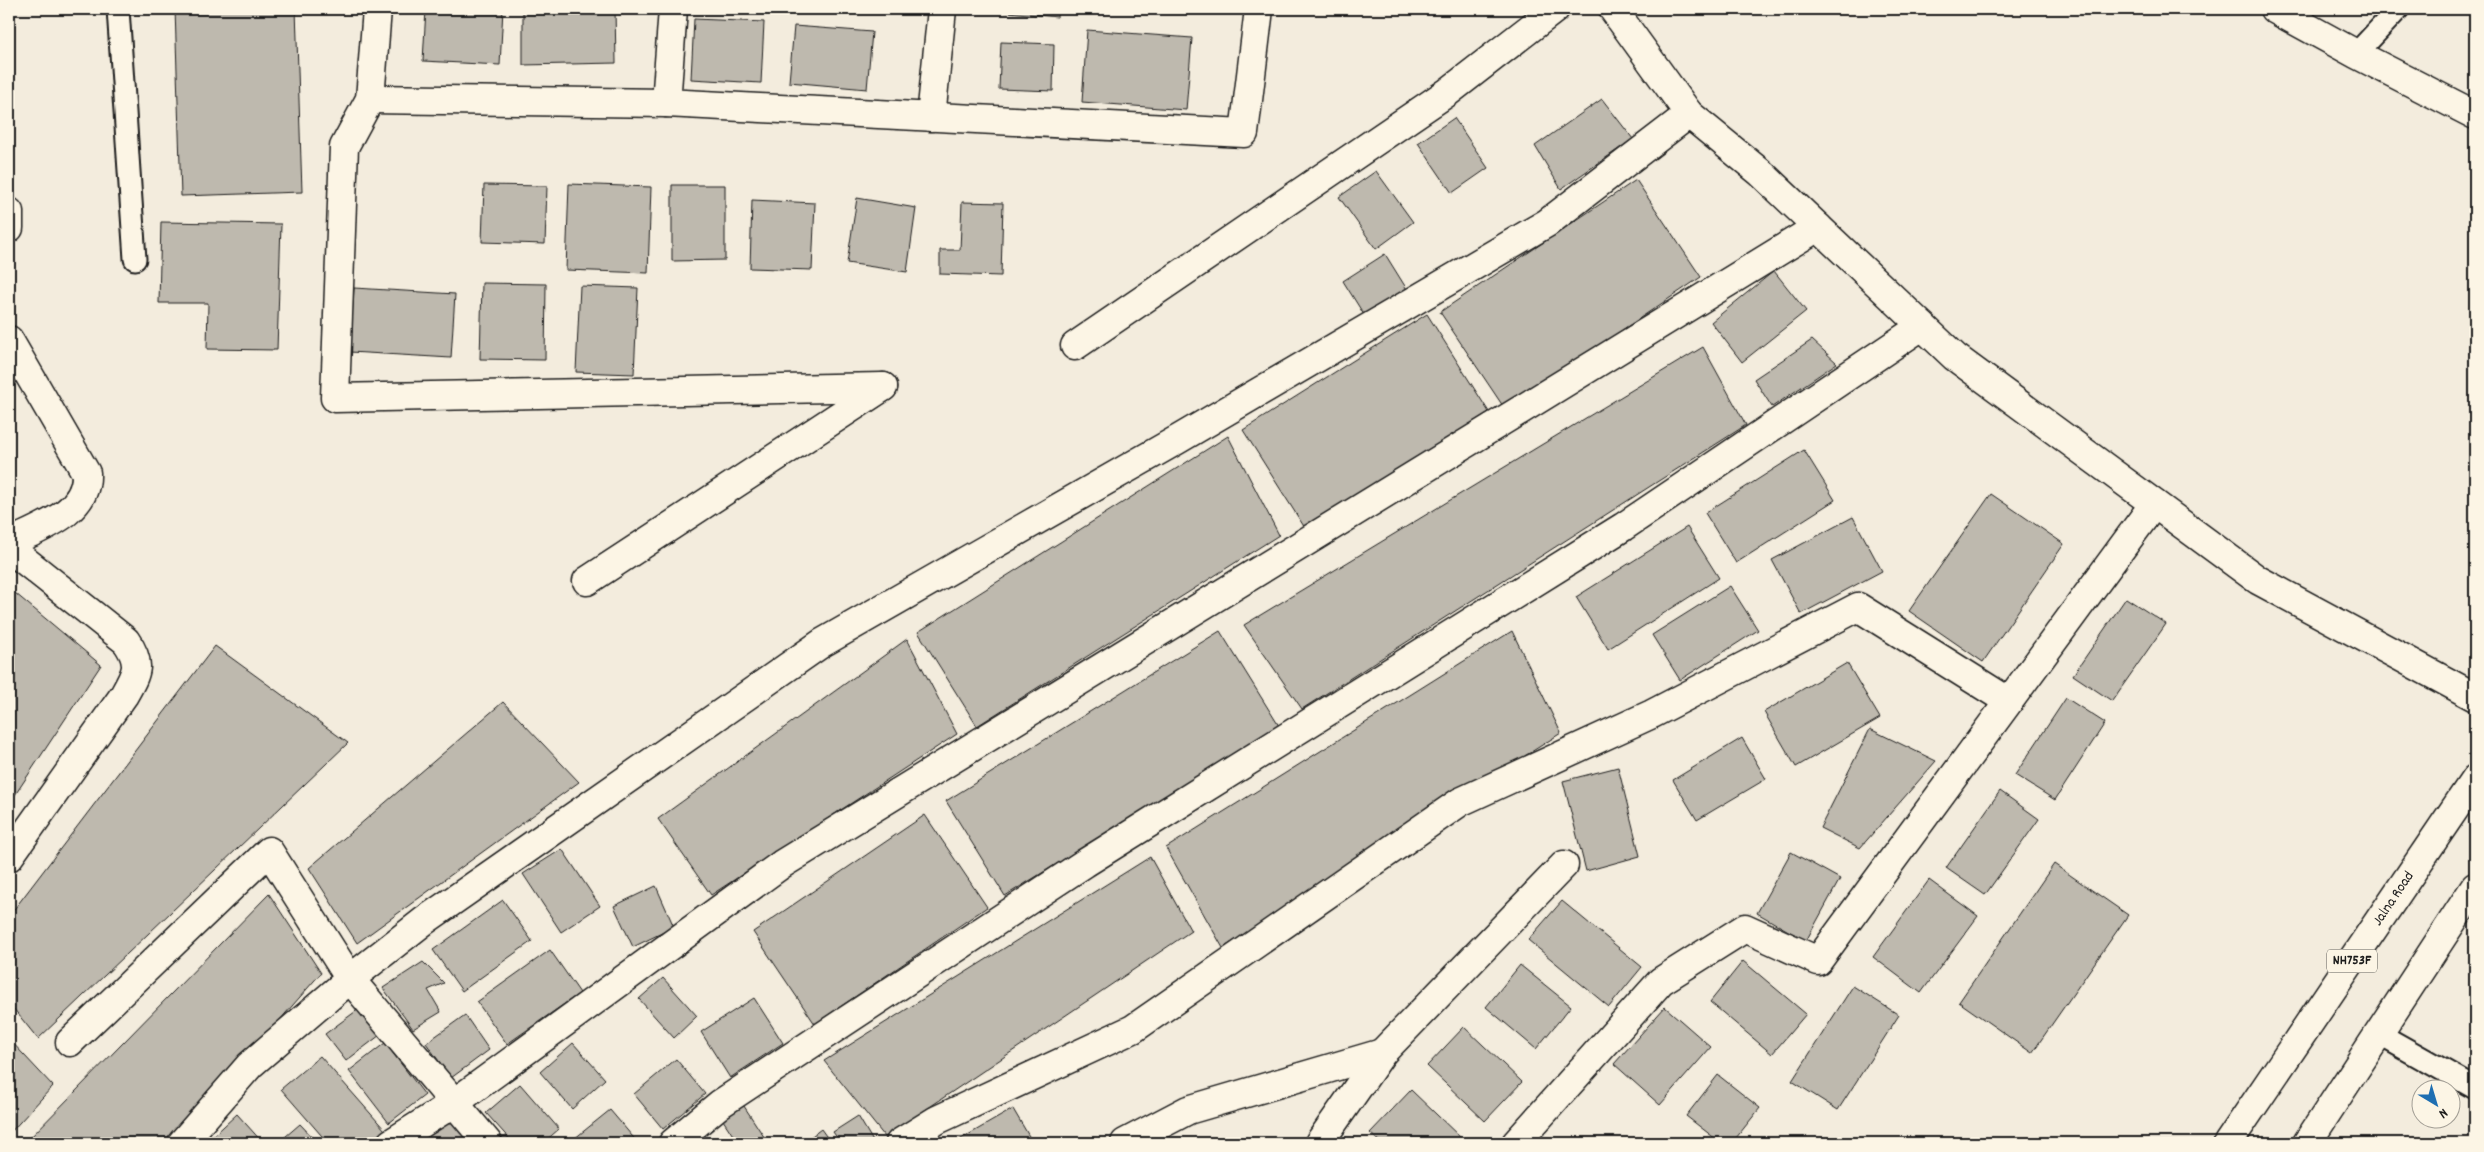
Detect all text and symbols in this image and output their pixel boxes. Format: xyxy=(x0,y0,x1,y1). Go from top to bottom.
street label: Jalna Road xyxy=(2368,867,2420,931)
road number: NH753F xyxy=(2327,949,2377,972)
north arrow xyxy=(2412,1080,2462,1130)
text: N xyxy=(2434,1103,2452,1123)

